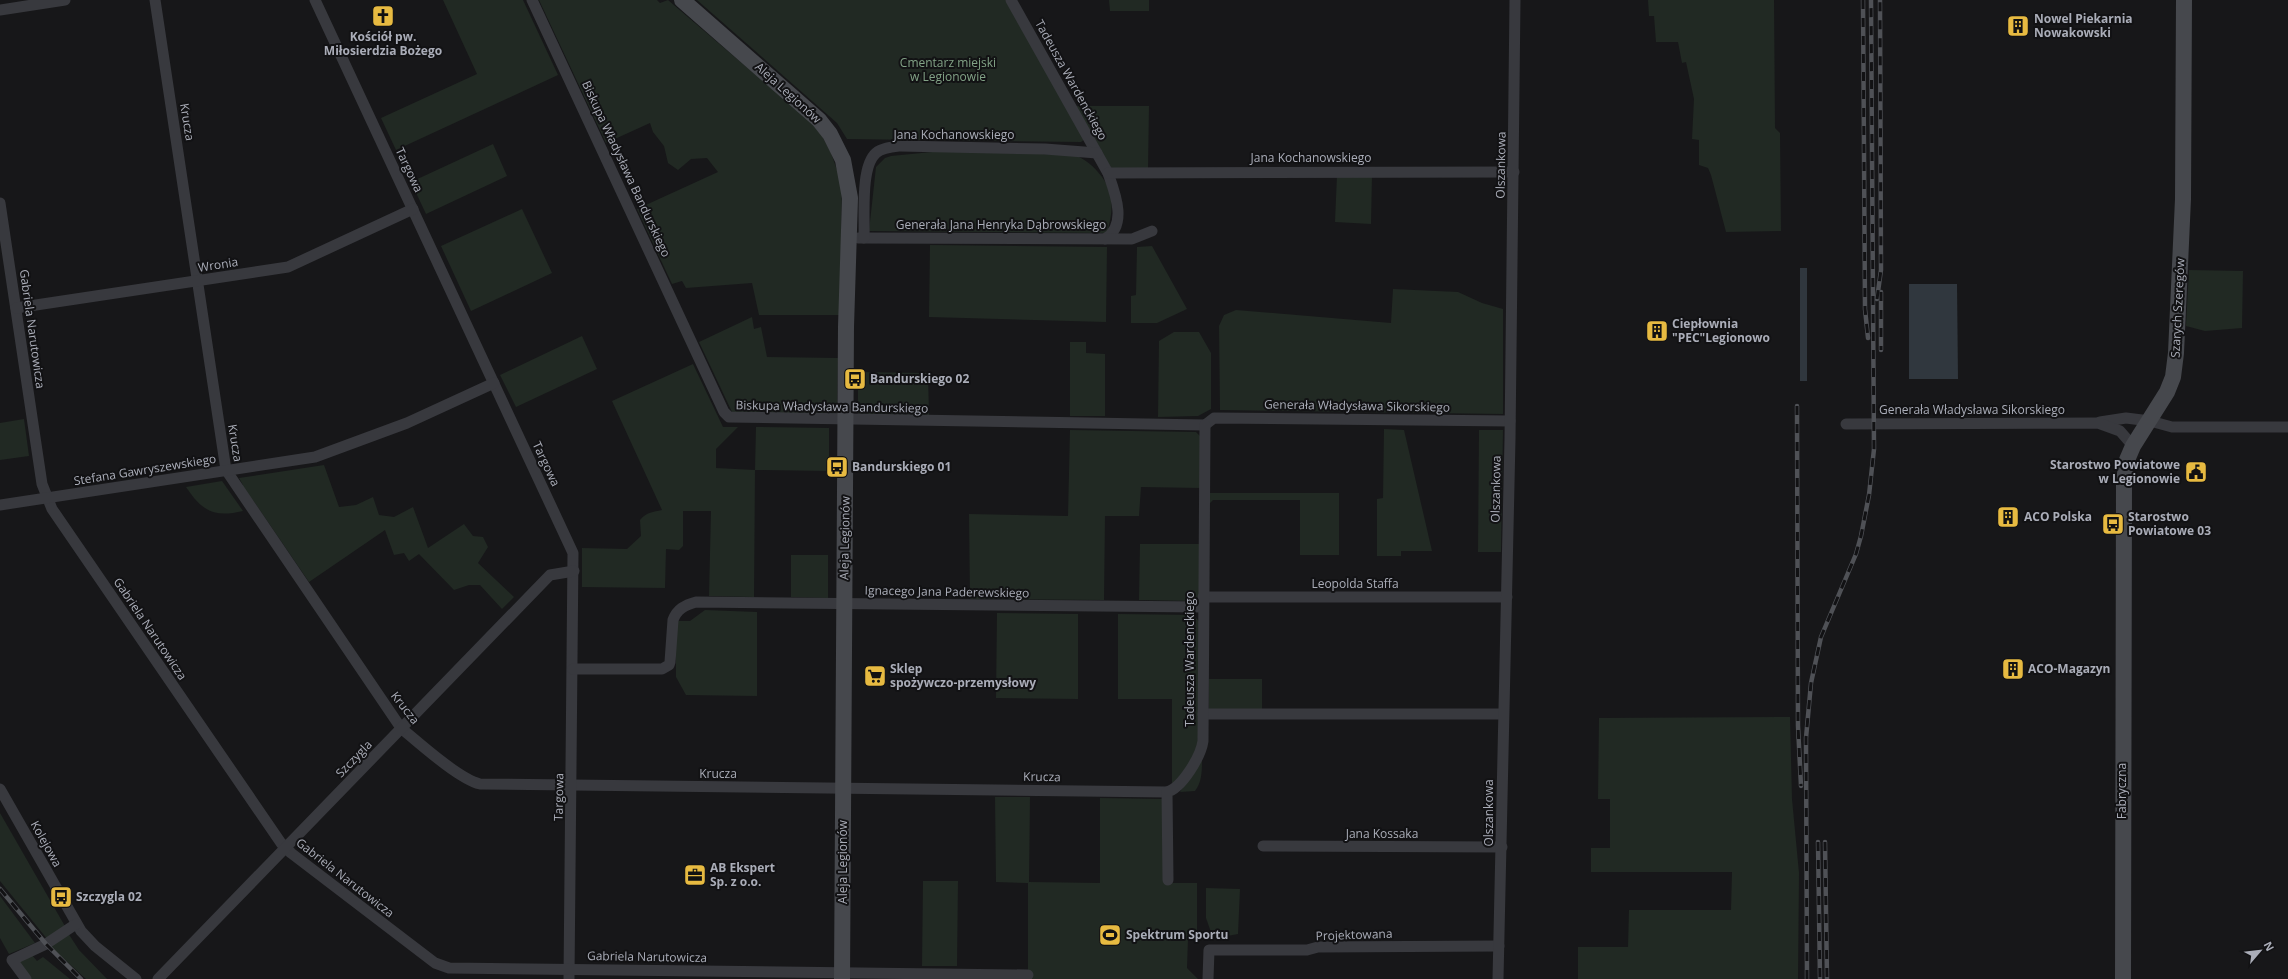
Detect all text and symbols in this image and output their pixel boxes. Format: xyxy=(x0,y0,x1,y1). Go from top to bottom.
church icon: Kościół pw. Miłosierdzia Bożego xyxy=(370,3,396,29)
place label: Nowel Piekarnia Nowakowski xyxy=(2034,10,2133,41)
building icon: Nowel Piekarnia Nowakowski xyxy=(2005,13,2031,39)
street label: Tadeusza Wardenckiego xyxy=(1031,16,1112,143)
place label: Kościół pw. Miłosierdzia Bożego xyxy=(324,28,442,59)
park label: Cmentarz miejski w Legionowie xyxy=(900,54,996,85)
street label: Aleja Legionów xyxy=(752,58,826,127)
street label: Biskupa Władysława Bandurskiego xyxy=(578,78,675,260)
street label: Krucza xyxy=(176,102,199,142)
street label: Jana Kochanowskiego xyxy=(893,126,1014,143)
street label: Olszankowa xyxy=(1491,131,1510,199)
street label: Targowa xyxy=(392,144,427,195)
street label: Jana Kochanowskiego xyxy=(1250,149,1371,166)
street label: Generała Jana Henryka Dąbrowskiego xyxy=(896,216,1106,233)
street label: Wronia xyxy=(197,253,239,276)
street label: Szarych Szeregów xyxy=(2166,257,2189,358)
street label: Gabriela Narutowicza xyxy=(16,268,49,390)
place label: Ciepłownia "PEC"Legionowo xyxy=(1672,315,1770,346)
building icon: Ciepłownia "PEC"Legionowo xyxy=(1644,318,1670,344)
bus stop icon: Bandurskiego 02 xyxy=(842,366,868,392)
place label: Bandurskiego 02 xyxy=(870,370,969,387)
street label: Generała Władysława Sikorskiego xyxy=(1264,395,1450,416)
street label: Biskupa Władysława Bandurskiego xyxy=(735,396,929,417)
street label: Generała Władysława Sikorskiego xyxy=(1879,401,2065,418)
street label: Krucza xyxy=(224,423,247,463)
street label: Targowa xyxy=(529,438,564,489)
street label: Stefana Gawryszewskiego xyxy=(72,450,217,489)
bus stop icon: Bandurskiego 01 xyxy=(824,454,850,480)
street label: Olszankowa xyxy=(1486,455,1505,523)
place label: Starostwo Powiatowe w Legionowie xyxy=(2050,456,2180,487)
place label: Bandurskiego 01 xyxy=(852,458,951,475)
public building icon: Starostwo Powiatowe w Legionowie xyxy=(2183,459,2209,485)
street label: Aleja Legionów xyxy=(835,495,854,580)
building icon: ACO Polska xyxy=(1995,504,2021,530)
place label: ACO Polska xyxy=(2024,508,2092,525)
place label: Starostwo Powiatowe 03 xyxy=(2128,508,2211,539)
bus stop icon: Starostwo Powiatowe 03 xyxy=(2100,511,2126,537)
street label: Gabriela Narutowicza xyxy=(110,574,191,683)
street label: Leopolda Staffa xyxy=(1311,575,1399,592)
street label: Ignacego Jana Paderewskiego xyxy=(865,582,1029,601)
street label: Tadeusza Wardenckiego xyxy=(1181,591,1198,727)
building icon: ACO-Magazyn xyxy=(2000,656,2026,682)
place label: Sklep spożywczo-przemysłowy xyxy=(890,660,1036,691)
place label: ACO-Magazyn xyxy=(2028,660,2111,677)
supermarket icon: Sklep spożywczo-przemysłowy xyxy=(862,663,888,689)
street label: Krucza xyxy=(387,688,424,728)
street label: Szczygla xyxy=(332,736,376,781)
street label: Fabryczna xyxy=(2113,763,2130,819)
street label: Krucza xyxy=(699,765,737,782)
street label: Krucza xyxy=(1023,768,1061,785)
street label: Targowa xyxy=(550,773,567,821)
street label: Olszankowa xyxy=(1480,779,1497,847)
street label: Kolejowa xyxy=(27,818,66,870)
street label: Aleja Legionów xyxy=(834,819,851,904)
street label: Jana Kossaka xyxy=(1345,825,1418,842)
street label: Gabriela Narutowicza xyxy=(293,834,398,921)
place label: AB Ekspert Sp. z o.o. xyxy=(710,859,775,890)
office icon: AB Ekspert Sp. z o.o. xyxy=(682,862,708,888)
bus stop icon: Szczygla 02 xyxy=(48,884,74,910)
place label: Szczygla 02 xyxy=(76,888,142,905)
sports icon: Spektrum Sportu xyxy=(1097,922,1123,948)
street label: Projektowana xyxy=(1315,925,1393,944)
place label: Spektrum Sportu xyxy=(1126,926,1228,943)
north arrow xyxy=(2240,931,2280,971)
text: N xyxy=(2261,939,2278,954)
street label: Gabriela Narutowicza xyxy=(587,947,707,966)

